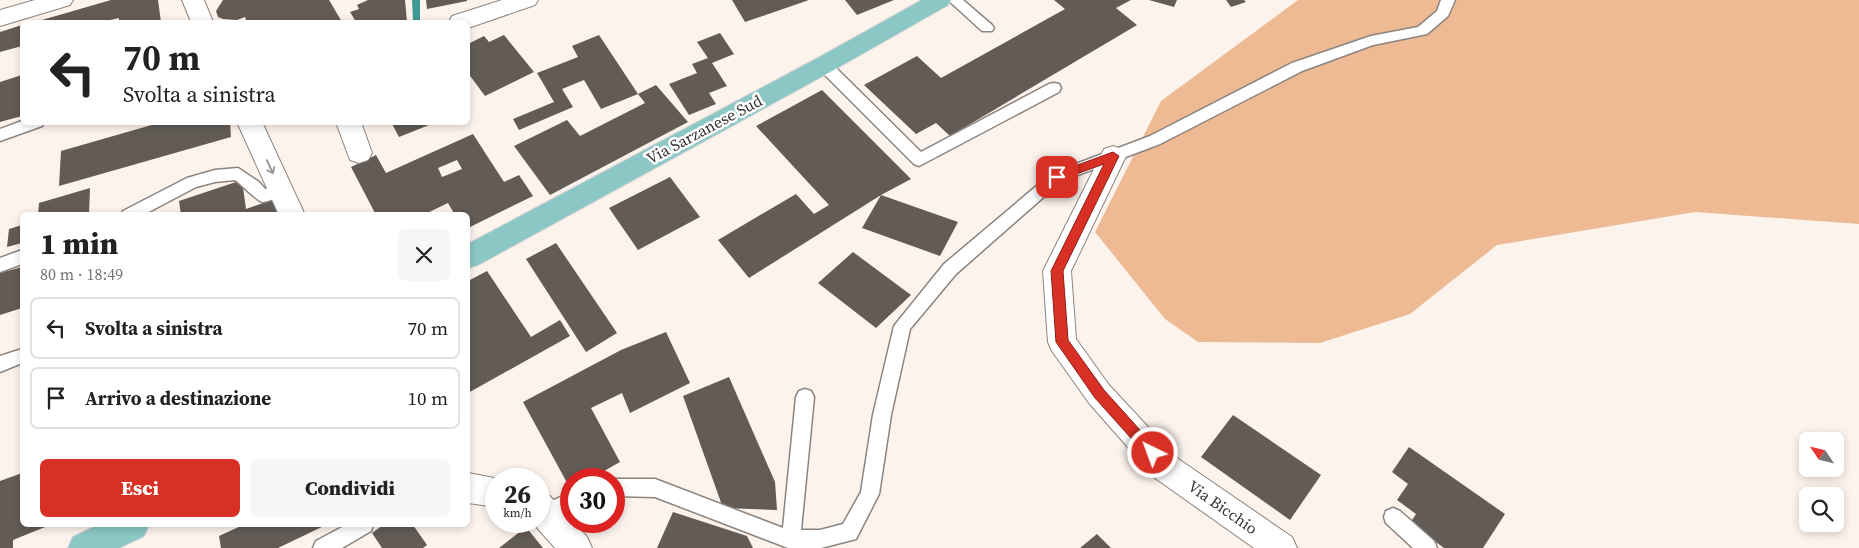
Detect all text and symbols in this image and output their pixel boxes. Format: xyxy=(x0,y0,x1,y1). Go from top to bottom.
text: 70 m xyxy=(123,34,200,82)
icon: left xyxy=(40,40,105,105)
text: Svolta a sinistra xyxy=(123,79,276,109)
street label: Via Sarzanese Sud xyxy=(642,89,766,169)
pin xyxy=(1036,156,1078,198)
one-way arrow xyxy=(265,159,275,174)
icon: arrive xyxy=(1043,163,1071,191)
text: 1 min xyxy=(40,223,118,264)
button: close xyxy=(398,229,450,281)
text: 80 m · 18:49 xyxy=(40,263,123,285)
icon: left xyxy=(42,314,70,342)
text: Svolta a sinistra xyxy=(85,315,223,341)
text: 70 m xyxy=(407,315,448,341)
icon: arrive xyxy=(42,384,70,412)
text: Arrivo a destinazione xyxy=(85,385,271,411)
text: 10 m xyxy=(407,385,448,411)
position arrow xyxy=(1126,426,1178,478)
north arrow xyxy=(1799,432,1844,478)
map controls xyxy=(1799,432,1844,532)
button: Esci xyxy=(40,459,240,517)
button: Condividi xyxy=(250,459,450,517)
speed limit sign: 30 xyxy=(560,468,625,533)
street label: Via Bicchio xyxy=(1184,475,1262,539)
text: 26 xyxy=(504,477,531,511)
button: search xyxy=(1799,487,1844,532)
text: km/h xyxy=(503,505,532,521)

